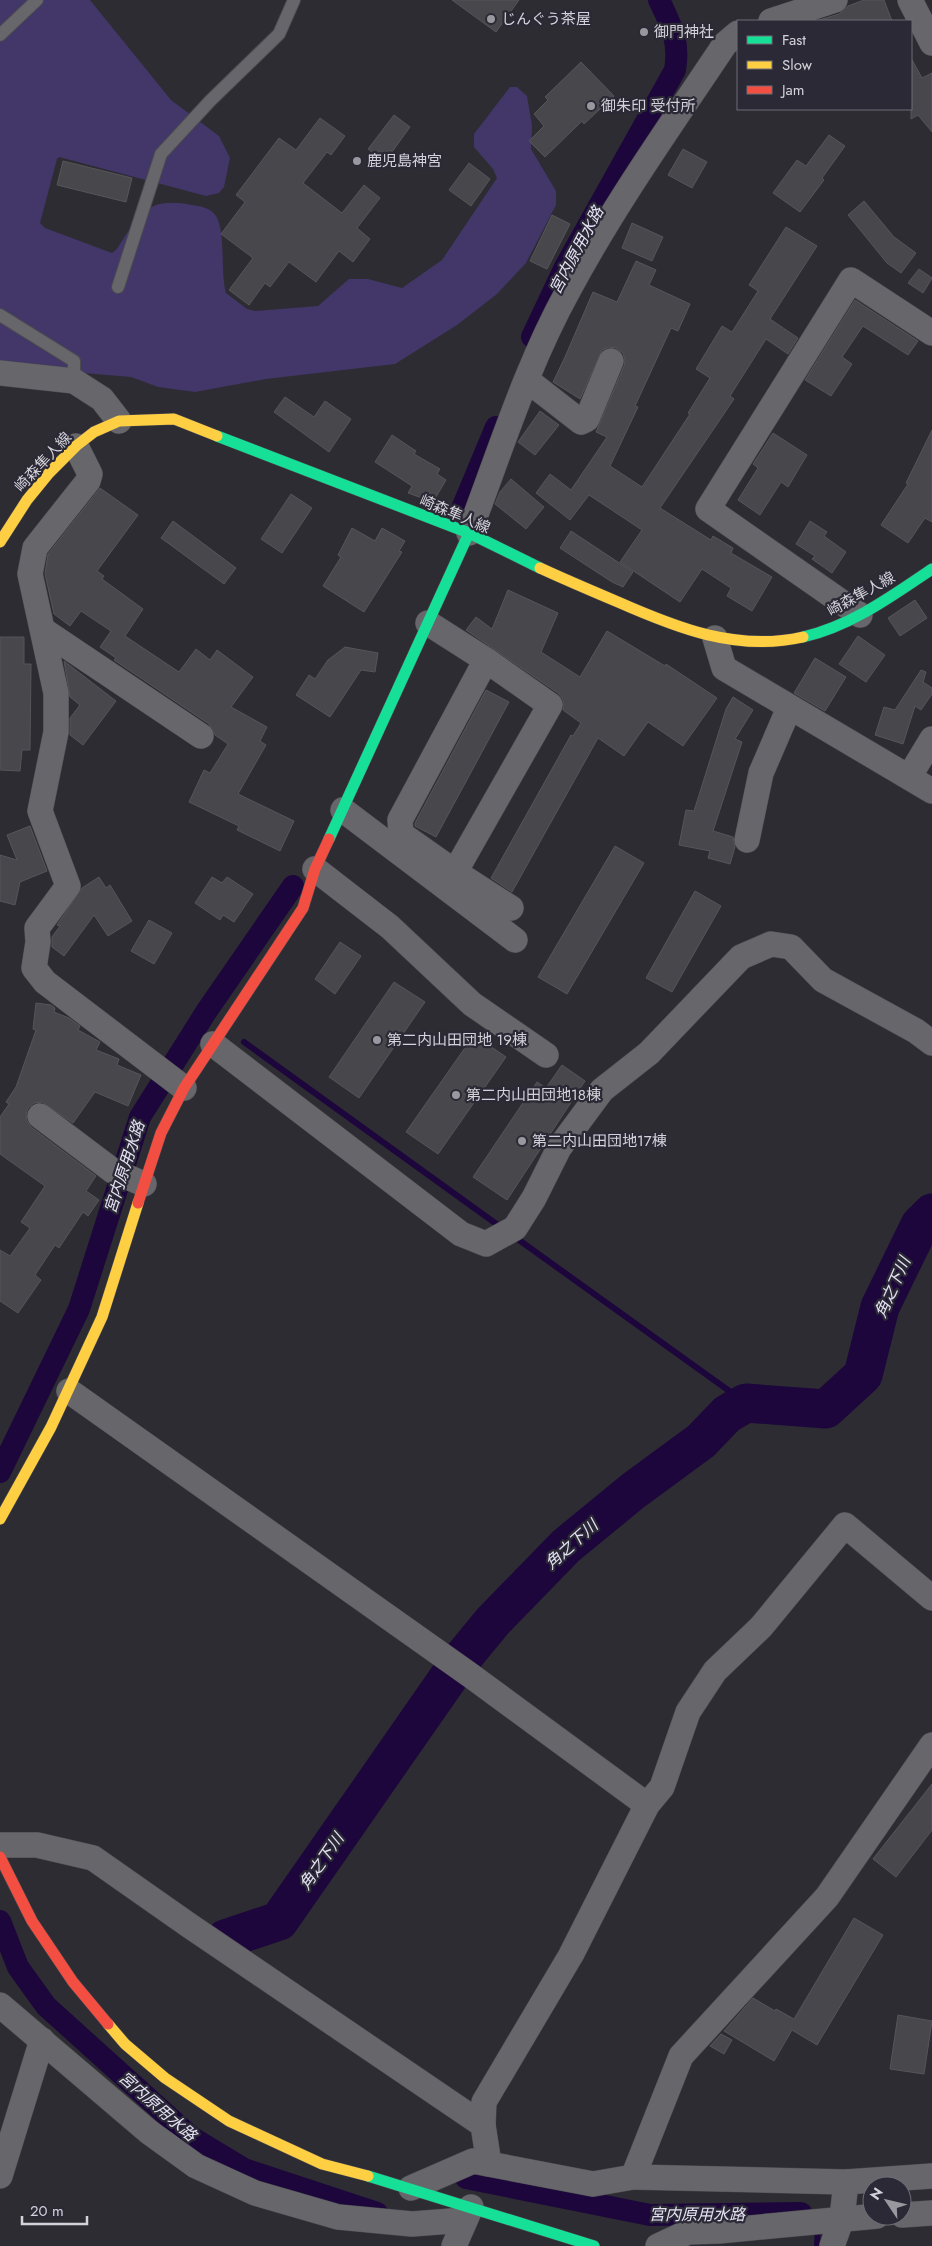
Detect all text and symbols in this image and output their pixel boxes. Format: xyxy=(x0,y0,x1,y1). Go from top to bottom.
place label: じんぐう茶屋 xyxy=(501,8,591,30)
marker: じんぐう茶屋 xyxy=(485,13,497,25)
legend xyxy=(737,20,912,110)
place label: 御門神社 xyxy=(654,21,714,43)
marker: 御門神社 xyxy=(638,26,650,38)
text: Fast xyxy=(782,29,806,51)
text: Slow xyxy=(782,54,813,76)
text: Jam xyxy=(780,79,805,101)
place label: 御朱印 受付所 xyxy=(601,95,696,117)
marker: 御朱印 受付所 xyxy=(585,100,597,112)
place label: 鹿児島神宮 xyxy=(367,150,442,172)
marker: 鹿児島神宮 xyxy=(351,155,363,167)
water label: 宮内原用水路 xyxy=(544,201,610,298)
street label: 崎森隼人線 xyxy=(9,427,77,497)
street label: 崎森隼人線 xyxy=(416,489,494,539)
street label: 崎森隼人線 xyxy=(823,566,899,622)
place label: 第二内山田団地 19棟 xyxy=(387,1029,527,1051)
marker: 第二内山田団地 19棟 xyxy=(371,1034,383,1046)
place label: 第二内山田団地18棟 xyxy=(466,1084,601,1106)
marker: 第二内山田団地18棟 xyxy=(450,1089,462,1101)
water label: 宮内原用水路 xyxy=(99,1116,151,1216)
place label: 第二内山田団地17棟 xyxy=(532,1130,667,1152)
marker: 第二内山田団地17棟 xyxy=(516,1135,528,1147)
water label: 角之下川 xyxy=(869,1251,917,1321)
water label: 角之下川 xyxy=(540,1513,604,1574)
water label: 角之下川 xyxy=(294,1827,350,1894)
water label: 宮内原用水路 xyxy=(114,2066,203,2148)
north arrow xyxy=(862,2176,912,2226)
text: N xyxy=(865,2183,888,2204)
scale bar xyxy=(22,2194,88,2226)
text: 20 m xyxy=(30,2200,64,2222)
water label: 宮内原用水路 xyxy=(649,2203,747,2226)

